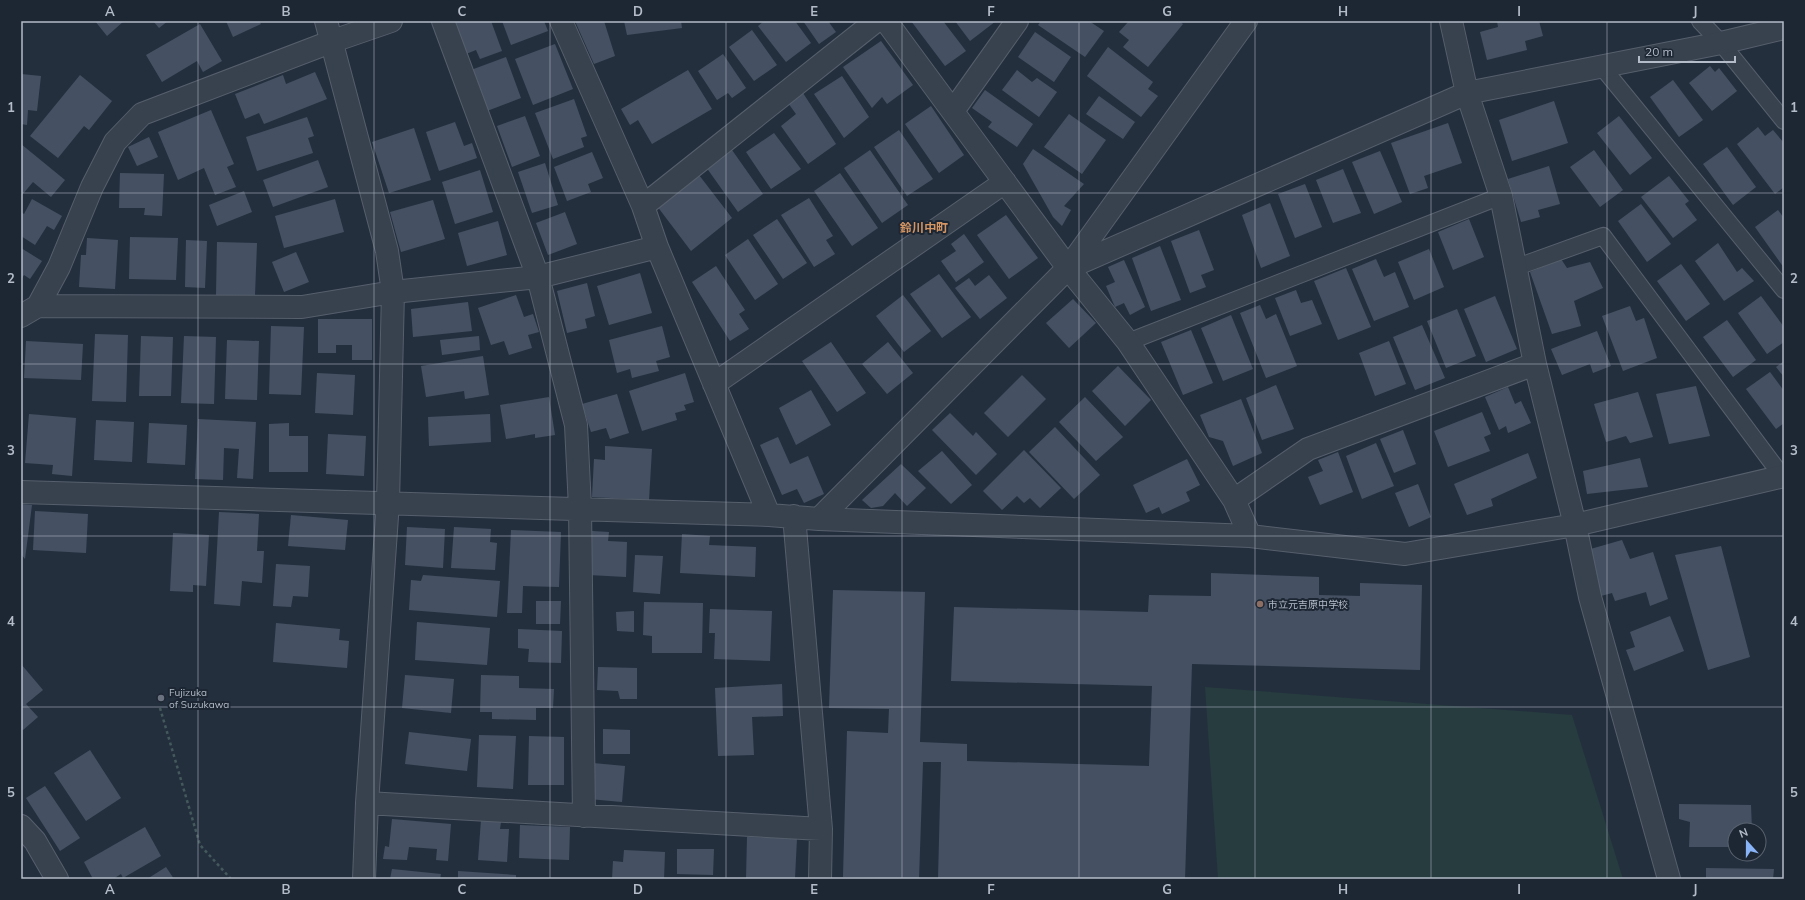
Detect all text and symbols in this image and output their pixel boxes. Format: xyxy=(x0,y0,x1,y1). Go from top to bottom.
text: A xyxy=(105,3,115,19)
text: B xyxy=(282,3,291,19)
text: C xyxy=(458,3,467,19)
text: D xyxy=(633,3,643,19)
text: E xyxy=(810,3,818,19)
text: F xyxy=(987,3,995,19)
text: G xyxy=(1162,3,1172,19)
text: H xyxy=(1338,3,1348,19)
text: I xyxy=(1517,3,1521,19)
text: J xyxy=(1693,3,1697,19)
scale bar xyxy=(1639,38,1735,64)
text: 20 m xyxy=(1645,44,1673,59)
text: 1 xyxy=(7,99,15,115)
text: 1 xyxy=(1790,99,1798,115)
district label: 鈴川中町 xyxy=(899,220,948,235)
text: 2 xyxy=(7,270,15,286)
text: 2 xyxy=(1790,270,1798,286)
text: 3 xyxy=(7,442,15,458)
text: 3 xyxy=(1790,442,1798,458)
place label: 市立元吉原中学校 xyxy=(1268,598,1348,611)
marker: 市立元吉原中学校 xyxy=(1255,599,1265,609)
text: 4 xyxy=(7,613,15,629)
text: 4 xyxy=(1790,613,1798,629)
place label: Fujizuka of Suzukawa xyxy=(169,686,229,711)
marker: Fujizuka of Suzukawa xyxy=(156,693,166,703)
text: 5 xyxy=(7,784,15,800)
text: 5 xyxy=(1790,784,1798,800)
north arrow xyxy=(1727,822,1767,862)
text: N xyxy=(1737,825,1750,841)
text: A xyxy=(105,881,115,897)
text: B xyxy=(282,881,291,897)
text: C xyxy=(458,881,467,897)
text: D xyxy=(633,881,643,897)
text: E xyxy=(810,881,818,897)
text: F xyxy=(987,881,995,897)
text: G xyxy=(1162,881,1172,897)
text: H xyxy=(1338,881,1348,897)
text: I xyxy=(1517,881,1521,897)
text: J xyxy=(1693,881,1697,897)

